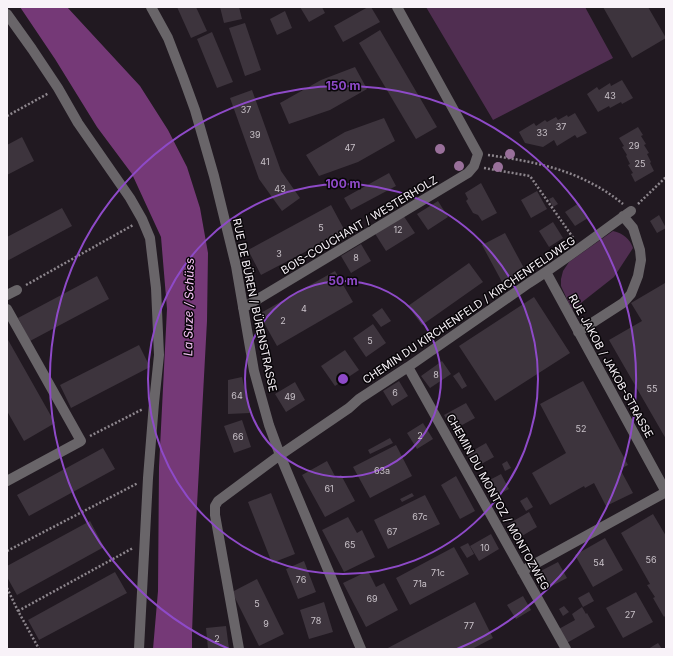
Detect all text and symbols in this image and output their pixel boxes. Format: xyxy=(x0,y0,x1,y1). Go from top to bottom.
text: 150 m xyxy=(326,78,360,93)
house number: 43 xyxy=(604,90,616,101)
house number: 37 xyxy=(241,104,251,115)
house number: 37 xyxy=(556,121,566,132)
house number: 33 xyxy=(536,127,548,138)
house number: 39 xyxy=(249,129,261,140)
house number: 29 xyxy=(628,140,640,151)
house number: 47 xyxy=(345,142,355,153)
house number: 41 xyxy=(260,156,270,167)
house number: 25 xyxy=(635,158,645,169)
street label: BOIS-COUCHANT / WESTERHOLZ xyxy=(278,173,440,277)
text: 100 m xyxy=(325,176,361,191)
house number: 43 xyxy=(274,183,286,194)
street label: RUE DE BÜREN / BÜRENSTRASSE xyxy=(230,217,280,393)
house number: 5 xyxy=(318,222,324,233)
house number: 12 xyxy=(393,224,403,235)
street label: CHEMIN DU KIRCHENFELD / KIRCHENFELDWEG xyxy=(360,233,578,387)
house number: 3 xyxy=(276,248,282,259)
house number: 8 xyxy=(353,252,359,263)
water label: La Suze / Schüss xyxy=(180,258,197,356)
text: 50 m xyxy=(328,273,358,288)
street label: RUE JAKOB / JAKOB-STRASSE xyxy=(566,292,656,440)
house number: 4 xyxy=(301,303,307,314)
house number: 2 xyxy=(280,315,286,326)
house number: 5 xyxy=(367,335,373,346)
house number: 8 xyxy=(433,369,439,380)
centre of rings xyxy=(336,372,350,386)
house number: 55 xyxy=(647,383,657,394)
house number: 6 xyxy=(392,387,398,398)
house number: 64 xyxy=(231,390,243,401)
house number: 49 xyxy=(284,391,296,402)
street label: CHEMIN DU MONTOZ / MONTOZWEG xyxy=(443,411,553,593)
house number: 52 xyxy=(576,423,586,434)
house number: 2 xyxy=(417,430,423,441)
house number: 66 xyxy=(232,431,244,442)
house number: 63a xyxy=(374,465,390,476)
house number: 61 xyxy=(324,483,334,494)
house number: 67c xyxy=(412,511,428,522)
house number: 67 xyxy=(387,526,397,537)
house number: 65 xyxy=(344,539,356,550)
house number: 10 xyxy=(480,542,490,553)
house number: 56 xyxy=(645,554,657,565)
house number: 54 xyxy=(593,557,605,568)
house number: 71c xyxy=(431,567,445,578)
house number: 76 xyxy=(296,574,307,585)
house number: 71a xyxy=(413,578,427,589)
house number: 69 xyxy=(366,593,378,604)
house number: 5 xyxy=(254,598,260,609)
house number: 27 xyxy=(625,609,635,620)
house number: 78 xyxy=(311,615,322,626)
house number: 9 xyxy=(263,618,269,629)
house number: 77 xyxy=(464,620,474,631)
house number: 2 xyxy=(214,633,220,644)

